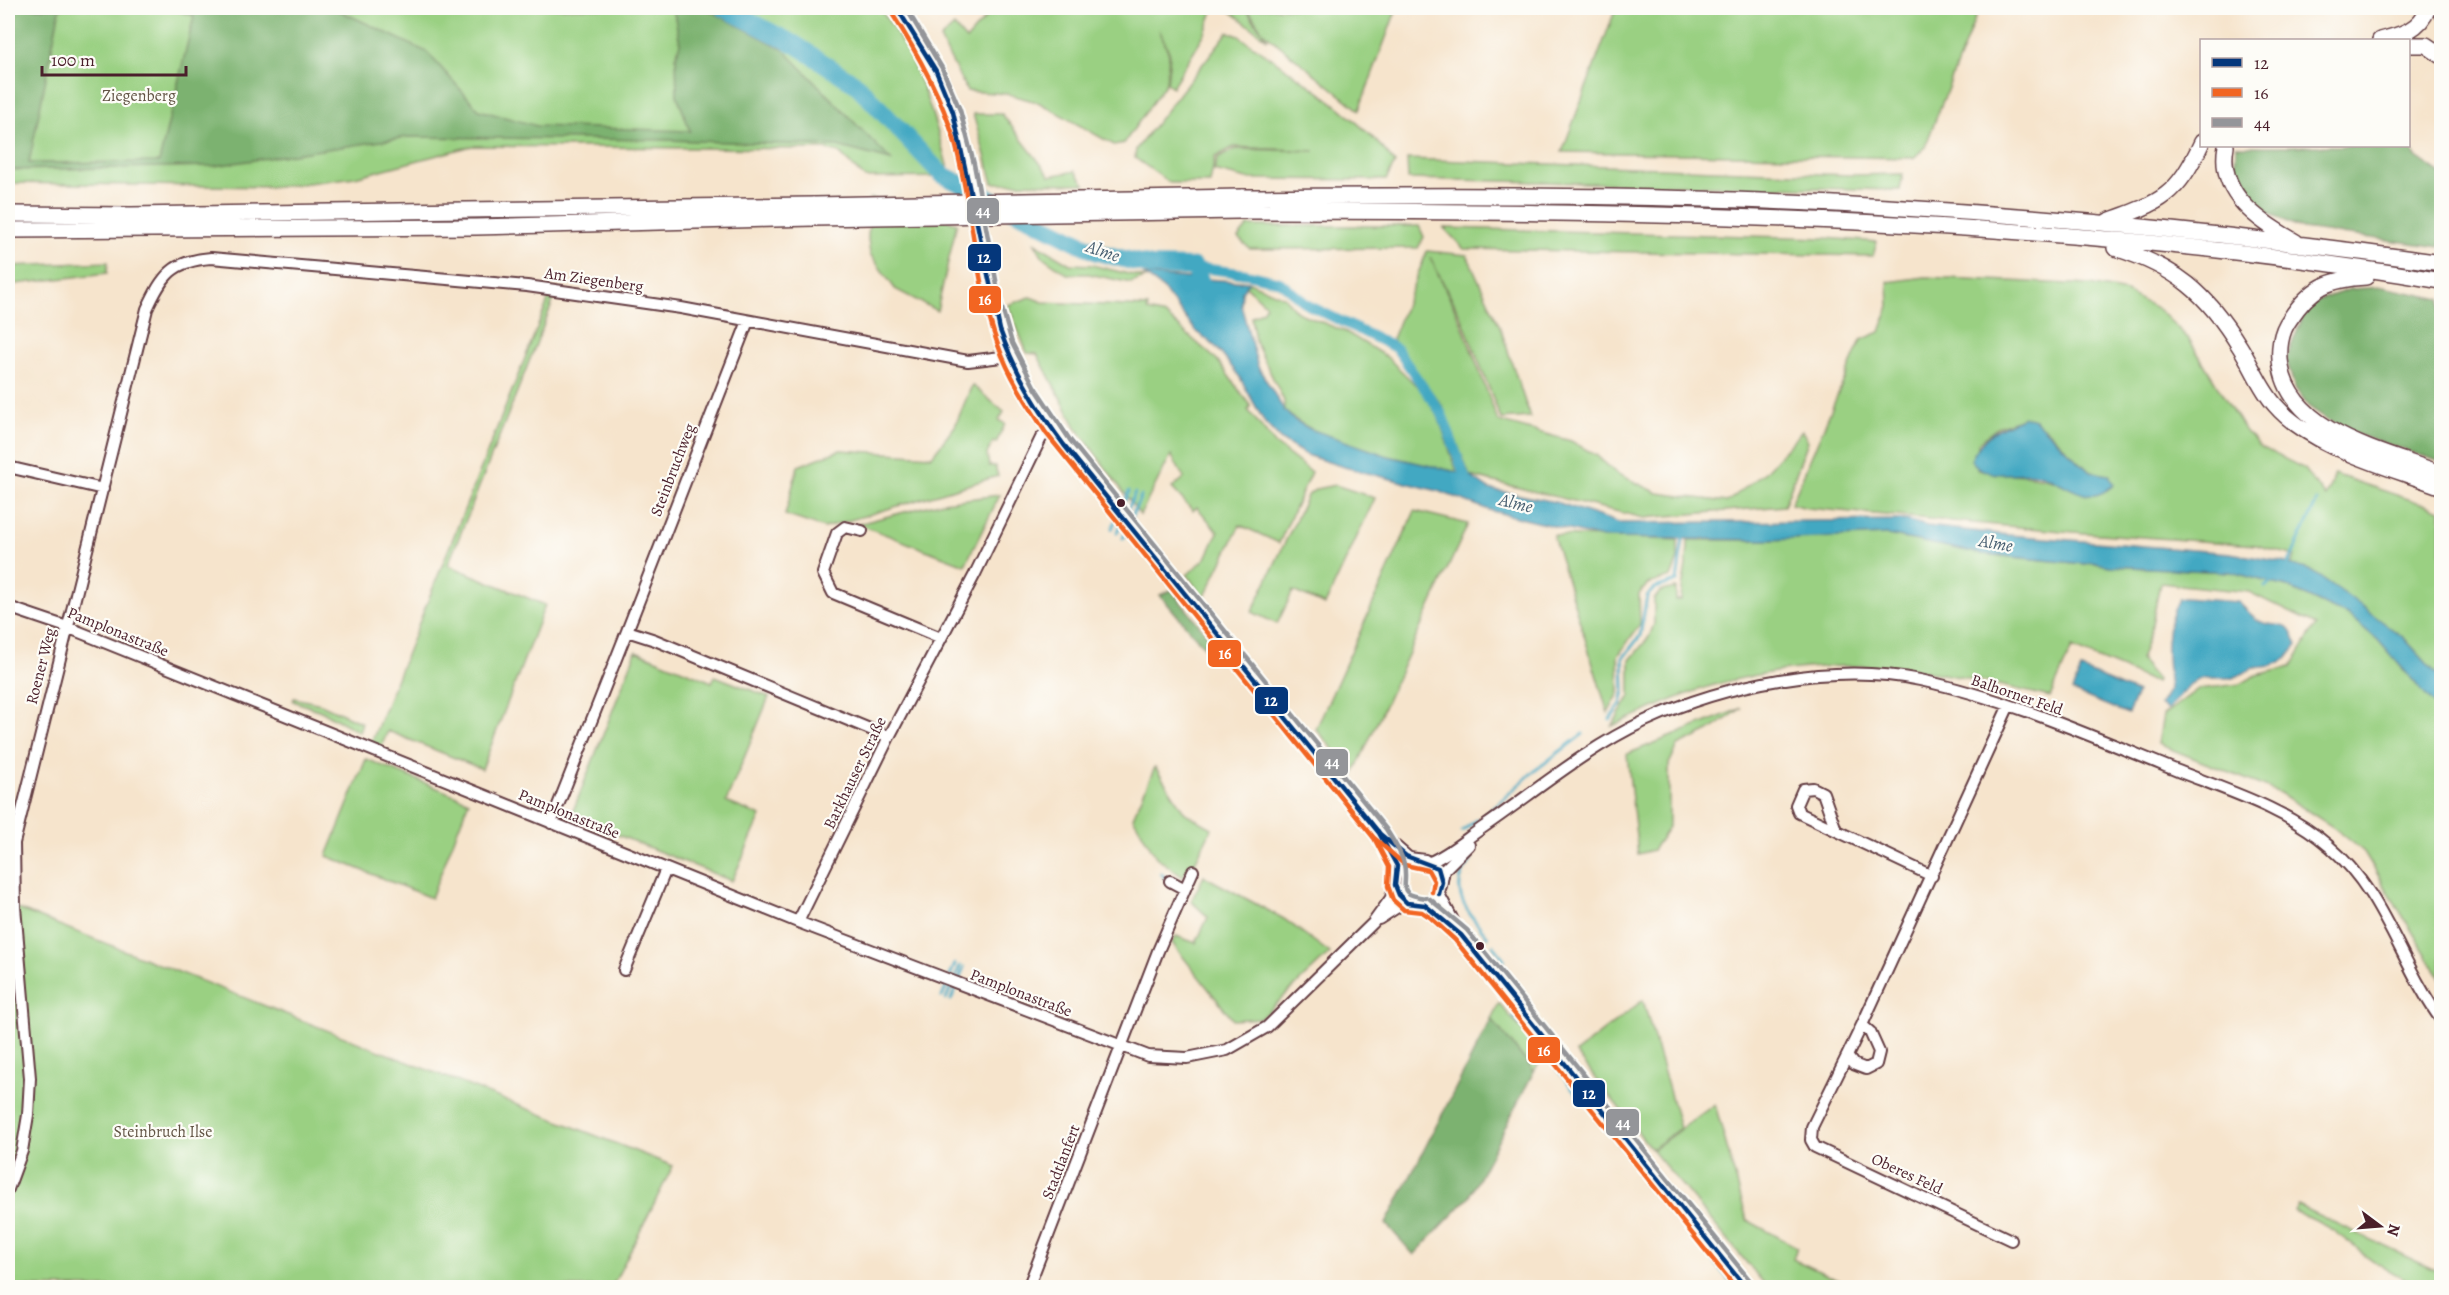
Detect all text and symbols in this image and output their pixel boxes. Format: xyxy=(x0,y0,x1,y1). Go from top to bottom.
scale bar xyxy=(42,39,186,77)
legend xyxy=(2200,39,2410,147)
text: 100 m xyxy=(51,48,95,72)
text: 12 xyxy=(2254,51,2269,75)
text: 16 xyxy=(2254,81,2268,105)
park label: Ziegenberg xyxy=(102,85,176,107)
text: 44 xyxy=(2254,111,2270,135)
line badge: 44 xyxy=(966,197,1000,225)
text: 44 xyxy=(975,201,991,223)
water label: Alme xyxy=(1082,234,1123,268)
line badge: 12 xyxy=(967,243,1002,272)
text: 12 xyxy=(977,247,991,269)
street label: Am Ziegenberg xyxy=(542,262,645,298)
line badge: 16 xyxy=(968,285,1002,314)
text: 16 xyxy=(978,289,992,311)
street label: Steinbruchweg xyxy=(645,420,701,520)
water label: Alme xyxy=(1496,487,1536,519)
unlabelled marker xyxy=(1115,497,1127,509)
water label: Alme xyxy=(1976,528,2015,558)
street label: Pamplonastraße xyxy=(64,602,172,662)
street label: Roener Weg xyxy=(21,625,61,707)
line badge: 16 xyxy=(1207,639,1242,668)
text: 16 xyxy=(1218,643,1232,665)
street label: Balhorner Feld xyxy=(1968,669,2066,721)
line badge: 12 xyxy=(1254,686,1289,715)
text: 12 xyxy=(1264,690,1278,712)
street label: Barkhauser Straße xyxy=(818,713,892,833)
line badge: 44 xyxy=(1315,748,1349,777)
text: 44 xyxy=(1324,752,1340,774)
street label: Pamplonastraße xyxy=(515,784,623,844)
unlabelled marker xyxy=(1474,940,1486,952)
street label: Pamplonastraße xyxy=(967,963,1075,1023)
line badge: 16 xyxy=(1527,1036,1561,1064)
text: 16 xyxy=(1537,1040,1551,1062)
line badge: 12 xyxy=(1572,1079,1606,1108)
text: 12 xyxy=(1582,1083,1596,1105)
line badge: 44 xyxy=(1605,1108,1640,1137)
text: 44 xyxy=(1615,1113,1631,1135)
park label: Steinbruch Ilse xyxy=(114,1121,212,1143)
street label: Stadtlanfert xyxy=(1037,1121,1085,1203)
street label: Oberes Feld xyxy=(1868,1148,1947,1200)
north arrow xyxy=(2350,1196,2410,1256)
text: N xyxy=(2381,1221,2406,1239)

